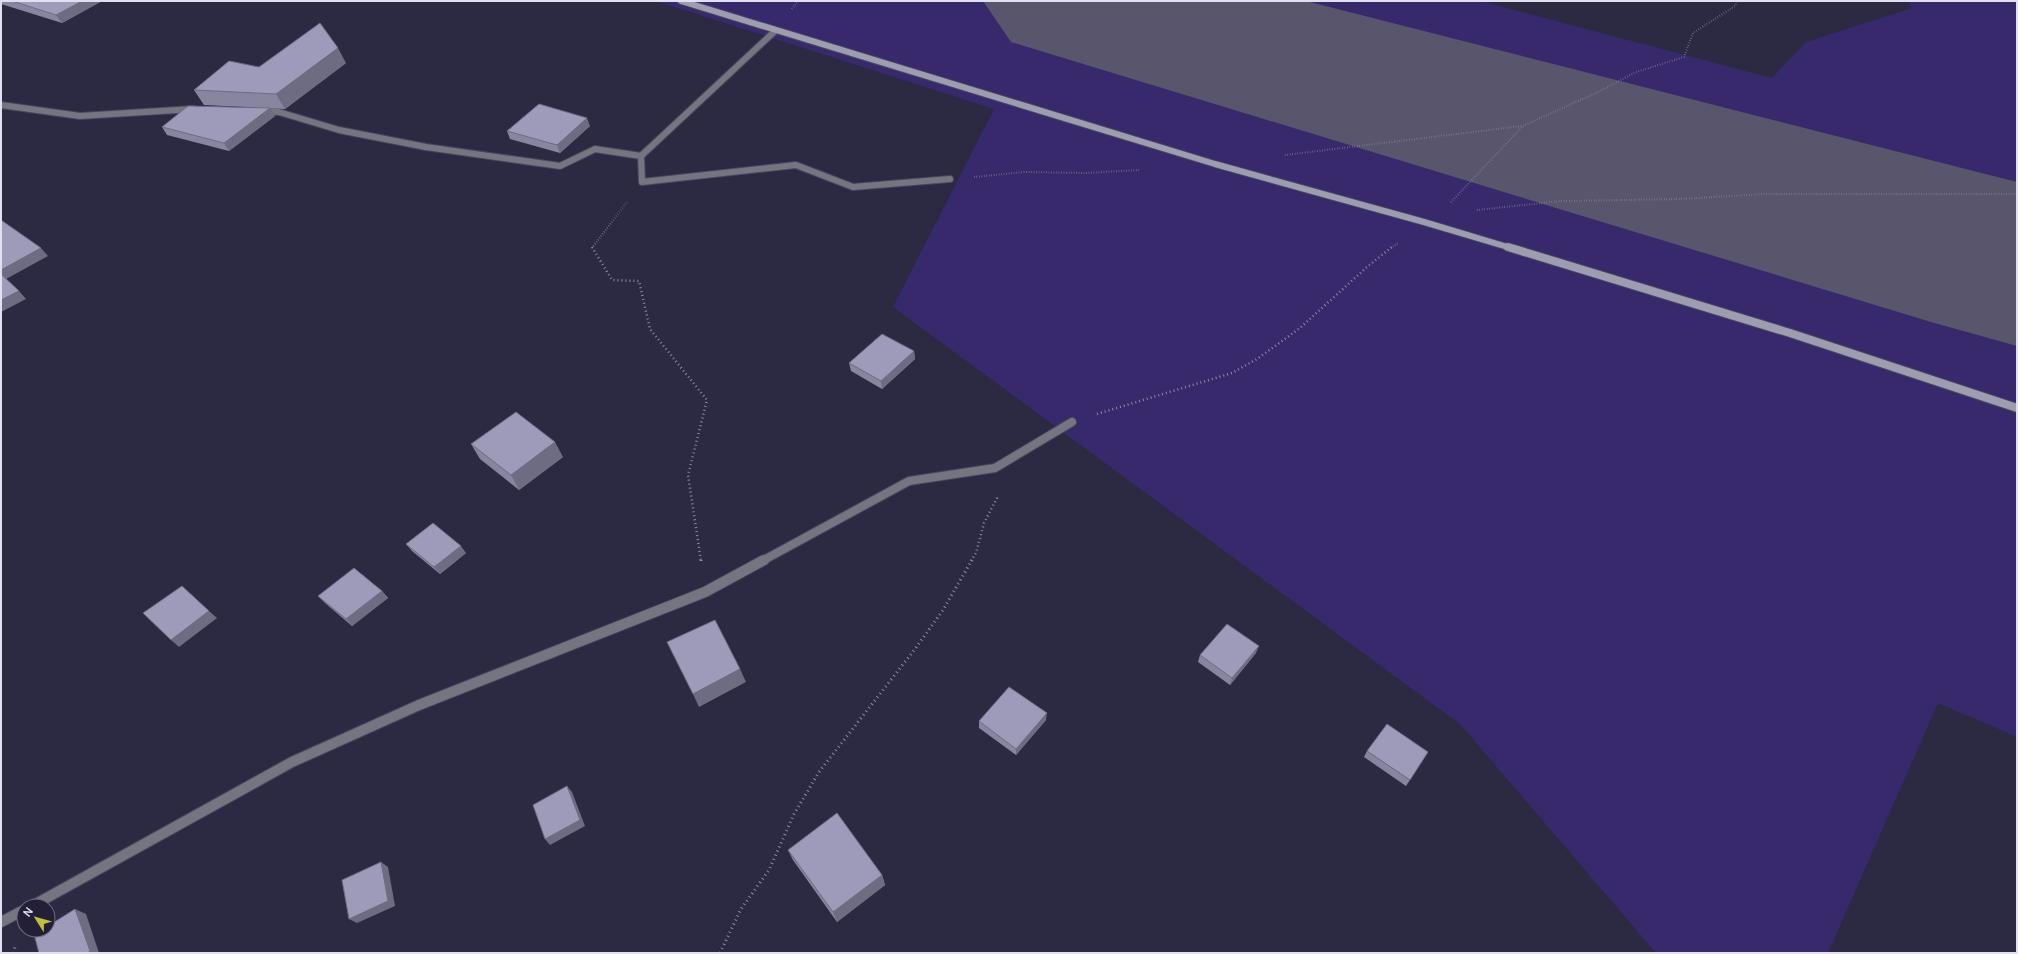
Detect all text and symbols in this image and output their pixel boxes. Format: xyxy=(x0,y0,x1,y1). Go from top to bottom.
north arrow xyxy=(16,898,56,938)
text: N xyxy=(19,904,36,919)

